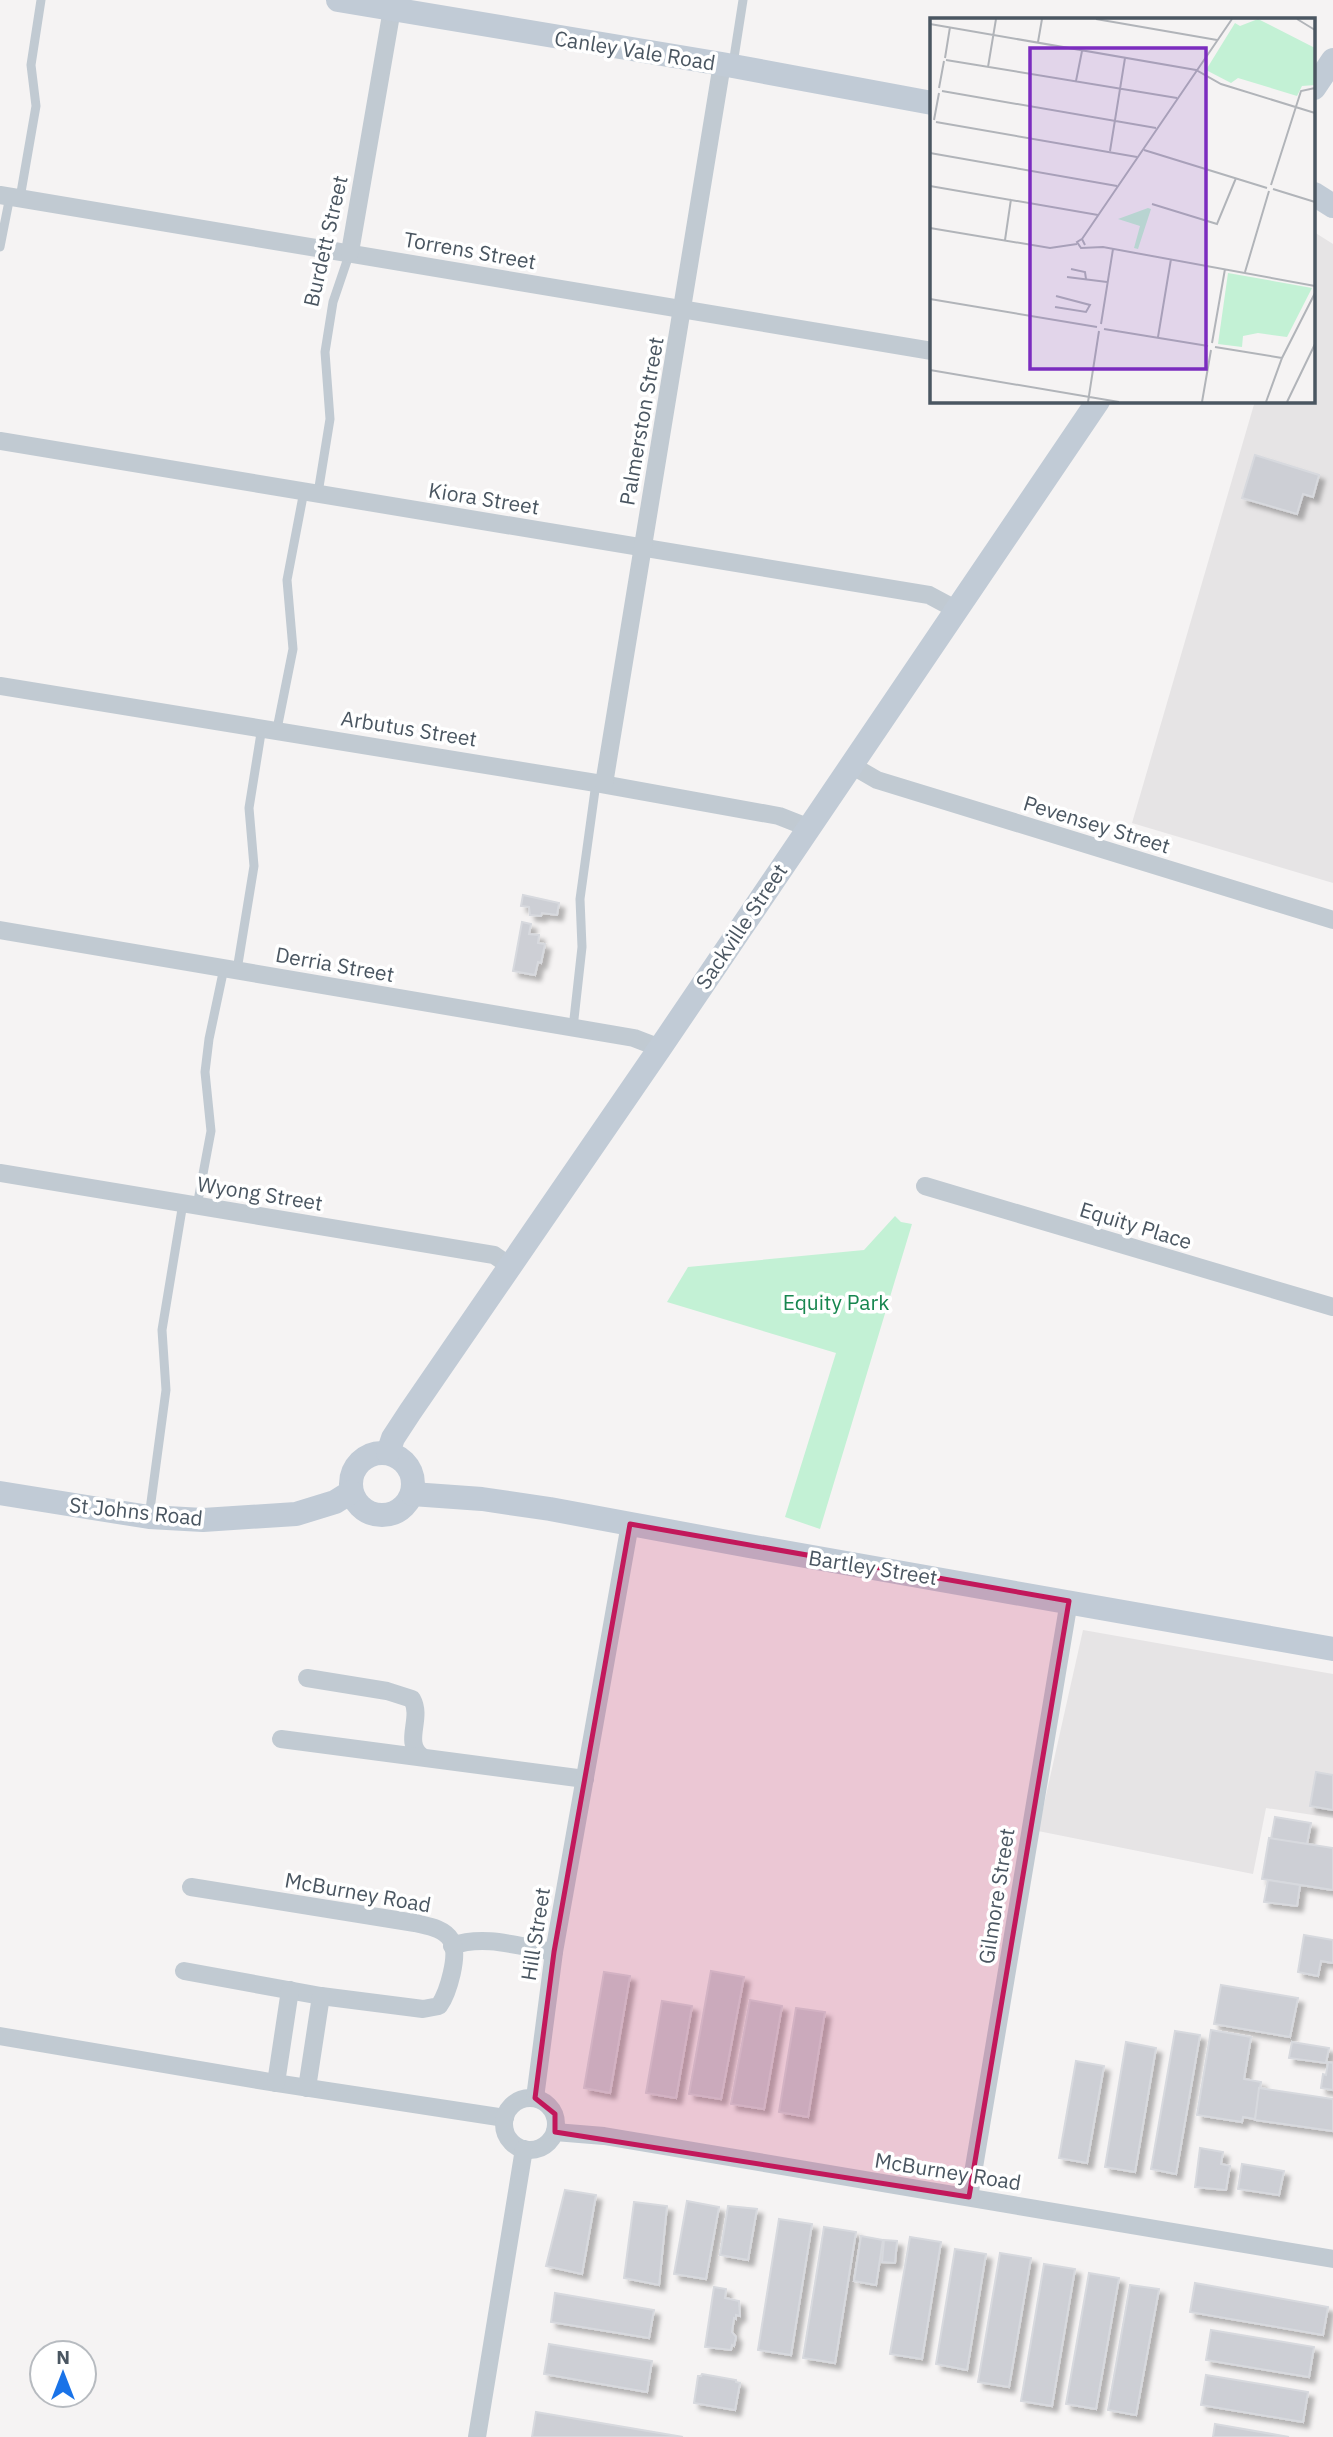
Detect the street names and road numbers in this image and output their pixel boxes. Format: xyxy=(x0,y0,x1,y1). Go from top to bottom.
street label: Canley Vale Road xyxy=(553,23,717,77)
street label: Burdett Street xyxy=(296,173,354,309)
street label: Torrens Street xyxy=(402,225,538,275)
street label: Palmerston Street xyxy=(612,335,670,507)
street label: Kiora Street xyxy=(427,475,541,521)
street label: Arbutus Street xyxy=(339,703,479,753)
street label: Pevensey Street xyxy=(1020,788,1174,860)
street label: Sackville Street xyxy=(689,858,793,994)
street label: Derria Street xyxy=(273,940,397,988)
street label: Wyong Street xyxy=(195,1169,325,1217)
street label: Equity Place xyxy=(1077,1195,1195,1255)
street label: St Johns Road xyxy=(68,1490,204,1532)
street label: Bartley Street xyxy=(806,1543,940,1591)
street label: Gilmore Street xyxy=(971,1826,1021,1966)
street label: McBurney Road xyxy=(283,1865,433,1919)
street label: Hill Street xyxy=(514,1885,556,1983)
street label: McBurney Road xyxy=(873,2146,1023,2196)

